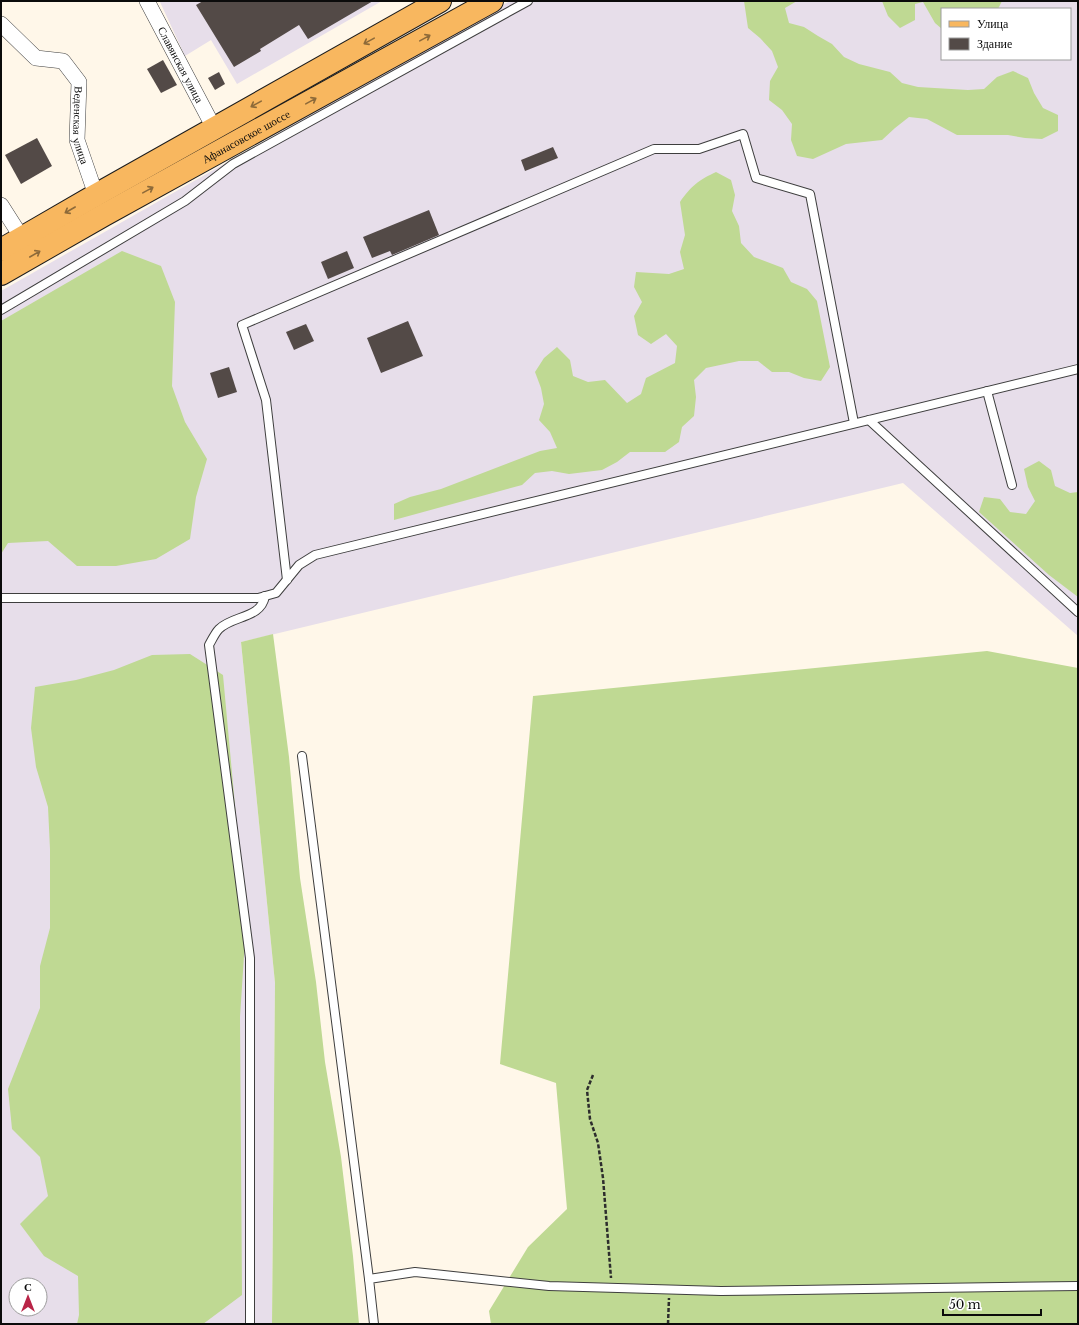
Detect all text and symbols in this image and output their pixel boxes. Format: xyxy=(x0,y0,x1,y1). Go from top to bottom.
legend xyxy=(941,8,1071,60)
text: Улица xyxy=(977,16,1009,31)
street label: Славянская улица xyxy=(155,24,206,105)
one-way arrow xyxy=(419,34,431,41)
text: Здание xyxy=(977,36,1012,51)
one-way arrow xyxy=(363,37,375,45)
street label: Веденская улица xyxy=(70,86,92,166)
one-way arrow xyxy=(305,96,317,104)
one-way arrow xyxy=(250,101,262,109)
street label: Афанасовское шоссе xyxy=(200,107,293,166)
one-way arrow xyxy=(142,186,154,194)
one-way arrow xyxy=(65,206,76,214)
one-way arrow xyxy=(29,250,41,258)
north arrow xyxy=(8,1277,48,1317)
text: С xyxy=(24,1280,32,1294)
scale bar xyxy=(943,1291,1041,1317)
text: 50 m xyxy=(949,1297,981,1312)

